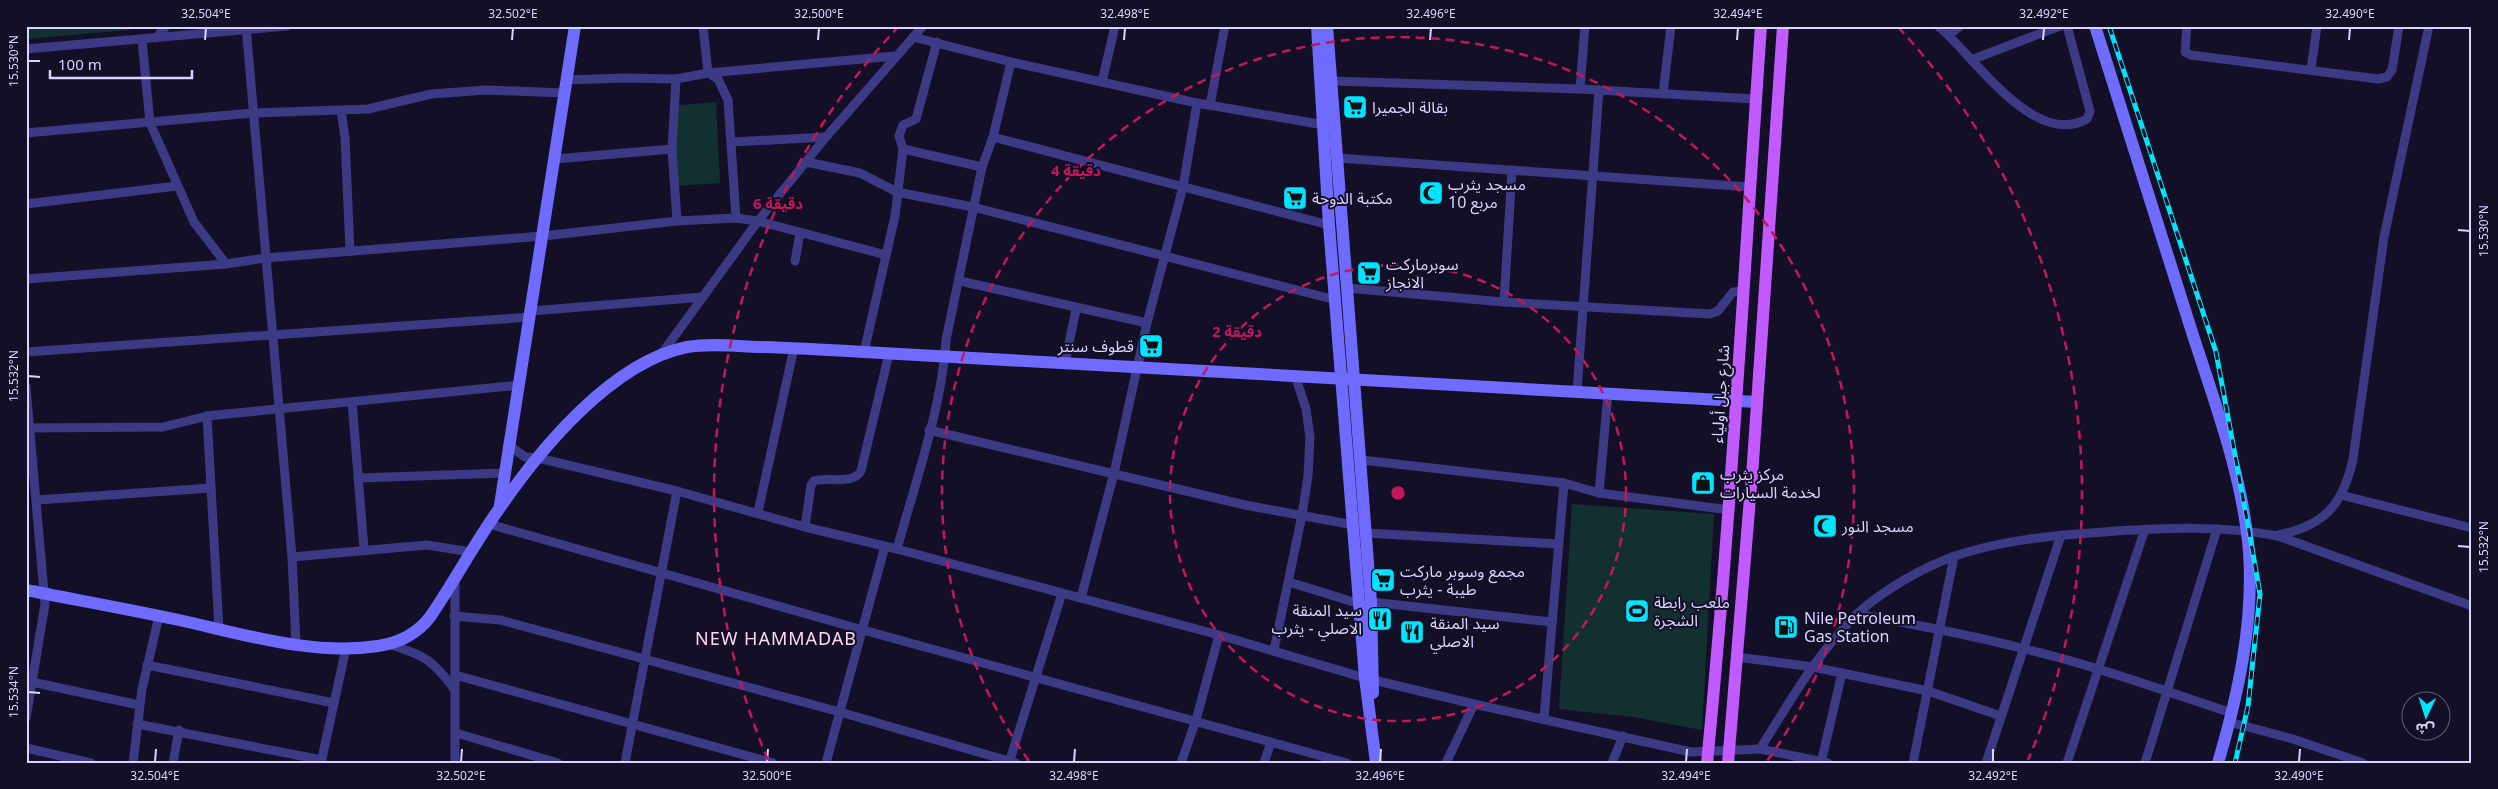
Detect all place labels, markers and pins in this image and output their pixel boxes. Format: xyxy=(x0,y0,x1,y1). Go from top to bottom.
supermarket icon: بقالة الجميرا xyxy=(1342,94,1368,120)
place label: بقالة الجميرا xyxy=(1372,96,1448,118)
place label: مسجد يثرب مربع 10 xyxy=(1448,173,1526,215)
mosque icon: مسجد يثرب مربع 10 xyxy=(1418,180,1444,206)
supermarket icon: مكتبة الدوحة xyxy=(1282,185,1308,211)
place label: مكتبة الدوحة xyxy=(1312,187,1393,209)
place label: سوبرماركت الانجاز xyxy=(1385,253,1458,293)
supermarket icon: سوبرماركت الانجاز xyxy=(1356,260,1382,286)
supermarket icon: قطوف سنتر xyxy=(1138,333,1164,359)
place label: قطوف سنتر xyxy=(1057,335,1134,357)
place label: مركز يثرب لخدمة السيارات xyxy=(1720,463,1821,503)
shop icon: مركز يثرب لخدمة السيارات xyxy=(1690,470,1716,496)
centre of rings xyxy=(1389,484,1407,502)
mosque icon: مسجد النور xyxy=(1812,513,1838,539)
place label: مسجد النور xyxy=(1841,515,1914,537)
place label: مجمع وسوبر ماركت طيبة - يثرب xyxy=(1400,560,1525,600)
supermarket icon: مجمع وسوبر ماركت طيبة - يثرب xyxy=(1370,567,1396,593)
place label: ملعب رابطة الشجرة xyxy=(1654,591,1730,631)
sports icon: ملعب رابطة الشجرة xyxy=(1624,598,1650,624)
place label: سيد المنقة الاصلي - يثرب xyxy=(1271,599,1362,641)
restaurant icon: سيد المنقة الاصلي - يثرب xyxy=(1367,606,1393,632)
place label: Nile Petroleum Gas Station xyxy=(1804,607,1916,647)
place label: سيد المنقة الاصلي xyxy=(1430,612,1500,654)
fuel station icon: Nile Petroleum Gas Station xyxy=(1773,614,1799,640)
restaurant icon: سيد المنقة الاصلي xyxy=(1399,619,1425,645)

